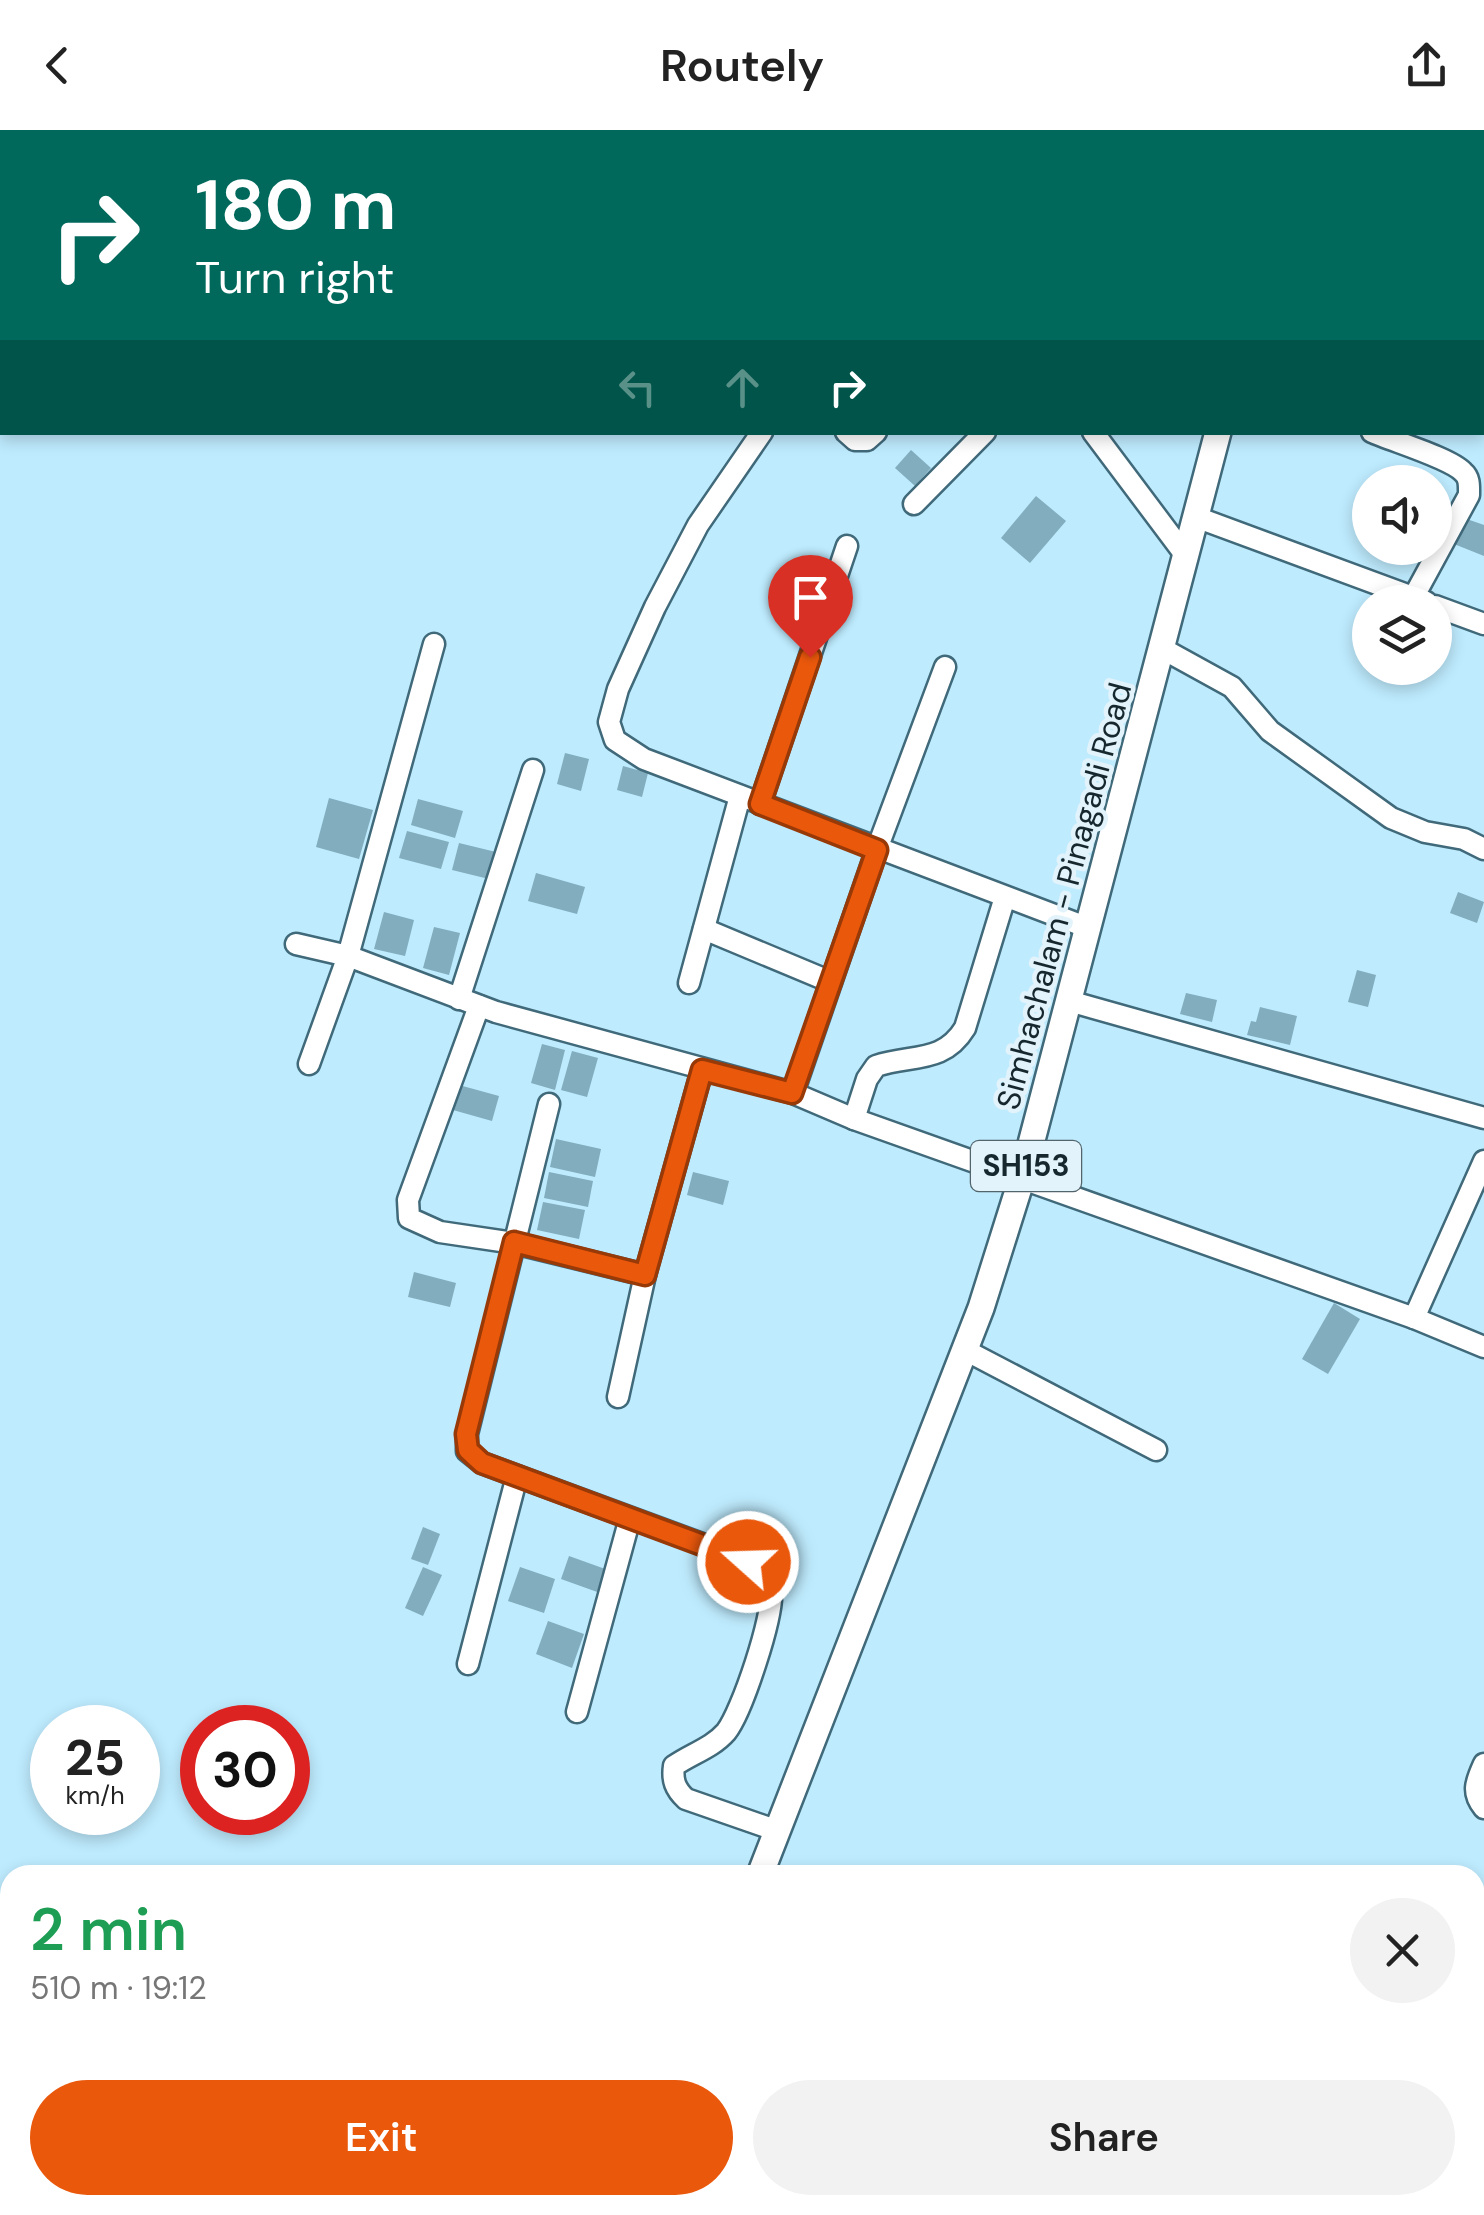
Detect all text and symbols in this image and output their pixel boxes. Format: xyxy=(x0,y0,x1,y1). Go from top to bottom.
text: Routely xyxy=(660,36,824,95)
icon: back xyxy=(30,38,85,93)
icon: share xyxy=(1399,38,1454,93)
text: 180 m xyxy=(195,160,396,251)
icon: right xyxy=(30,170,160,300)
text: Turn right xyxy=(195,248,394,307)
icon: left xyxy=(610,360,665,415)
icon: ahead xyxy=(715,360,770,415)
icon: right xyxy=(820,360,875,415)
map controls xyxy=(1352,465,1452,685)
button: sound xyxy=(1352,465,1452,565)
pin xyxy=(768,555,853,658)
icon: arrive xyxy=(783,570,838,625)
button: layers xyxy=(1352,585,1452,685)
street label: Simhachalam - Pinagadi Road xyxy=(987,678,1141,1114)
road number: SH153 xyxy=(971,1141,1081,1191)
position arrow xyxy=(696,1510,800,1614)
speed limit sign: 30 xyxy=(180,1705,310,1835)
text: 25 xyxy=(65,1725,125,1791)
text: km/h xyxy=(65,1779,125,1812)
text: 2 min xyxy=(30,1890,187,1969)
button: close xyxy=(1350,1898,1455,2003)
text: 510 m · 19:12 xyxy=(30,1967,207,2009)
button: Exit xyxy=(30,2080,733,2195)
button: Share xyxy=(753,2080,1455,2195)

